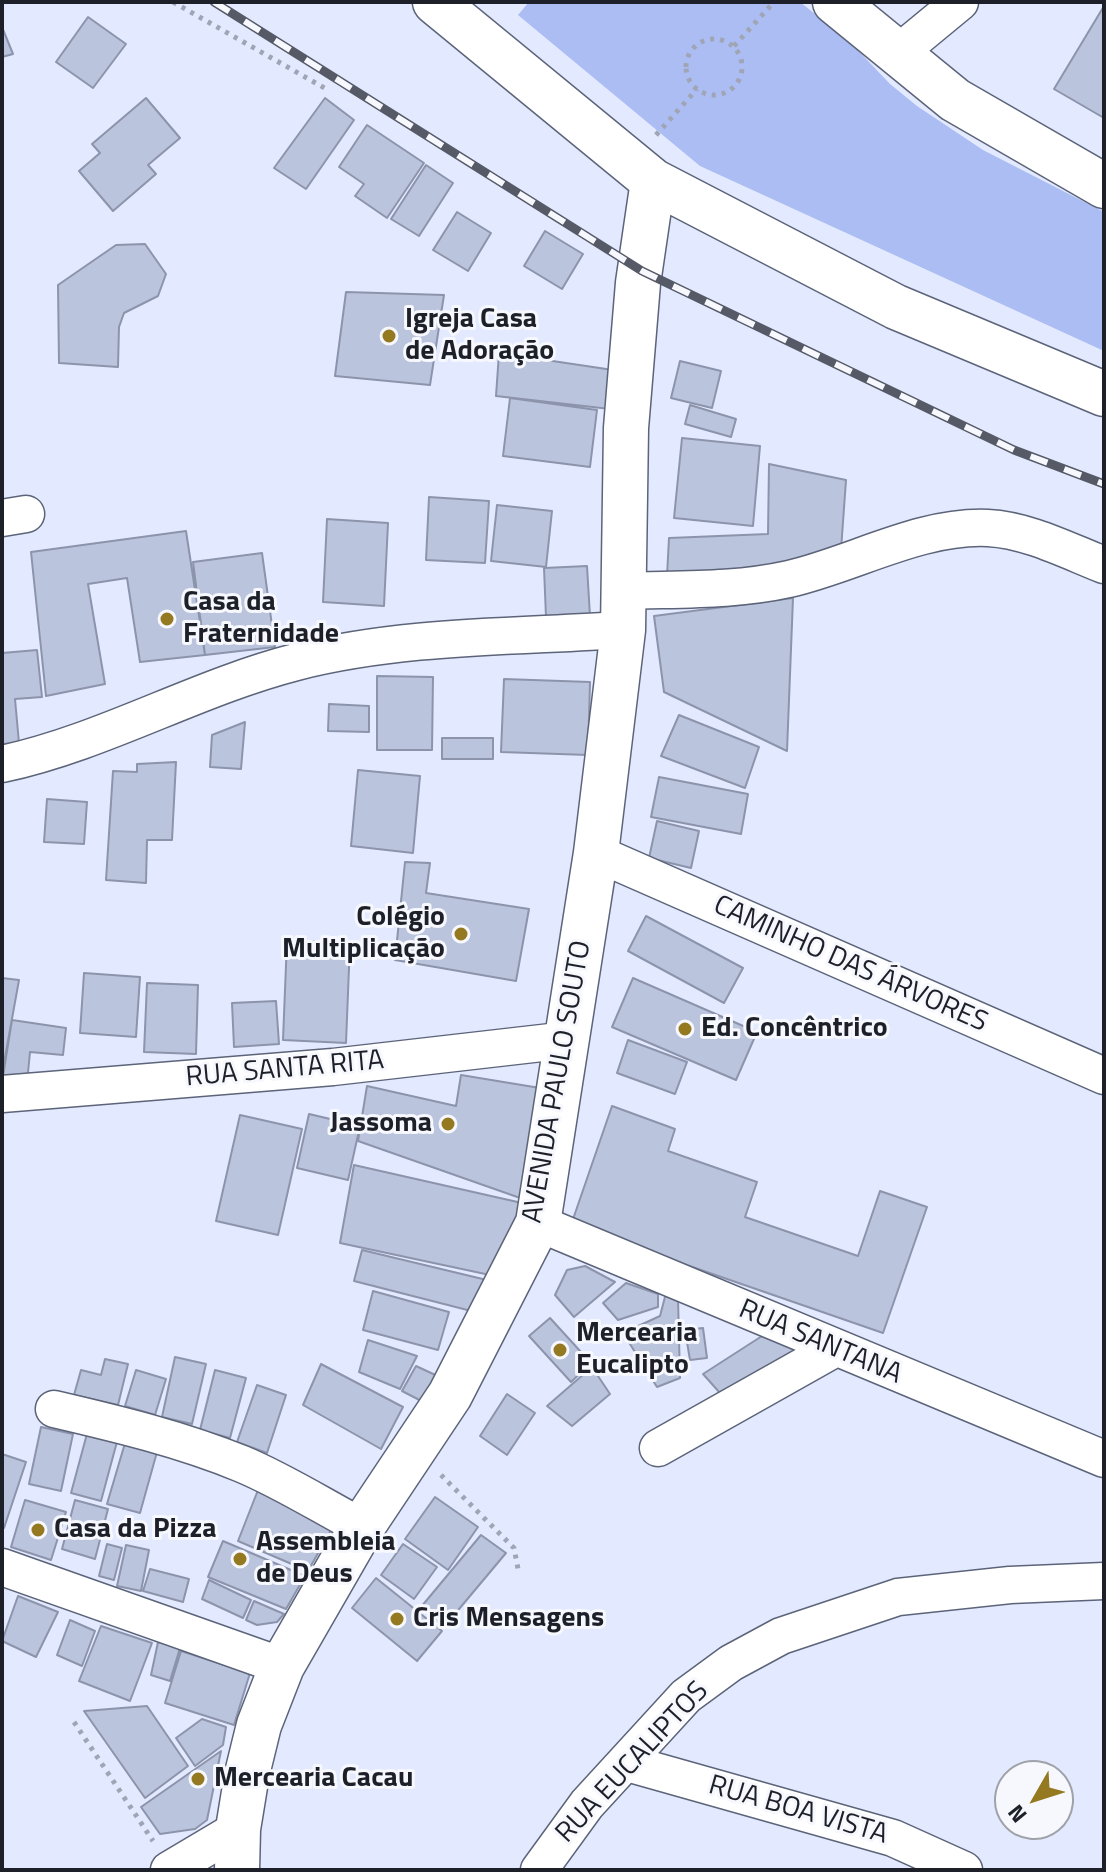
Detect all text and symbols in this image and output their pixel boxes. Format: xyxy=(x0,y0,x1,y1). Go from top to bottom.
place label: Igreja Casa de Adoração xyxy=(405,303,554,369)
marker: Igreja Casa de Adoração xyxy=(380,327,398,345)
place label: Casa da Fraternidade xyxy=(183,586,339,652)
marker: Casa da Fraternidade xyxy=(158,610,176,628)
street label: CAMINHO DAS ÁRVORES xyxy=(708,889,992,1041)
place label: Colégio Multiplicação xyxy=(282,901,445,967)
marker: Colégio Multiplicação xyxy=(452,925,470,943)
street label: AVENIDA PAULO SOUTO xyxy=(517,938,599,1226)
place label: Ed. Concêntrico xyxy=(701,1012,888,1046)
marker: Ed. Concêntrico xyxy=(676,1020,694,1038)
street label: RUA SANTA RITA xyxy=(184,1045,386,1095)
place label: Jassoma xyxy=(330,1107,432,1141)
marker: Jassoma xyxy=(439,1115,457,1133)
street label: RUA SANTANA xyxy=(733,1294,907,1392)
place label: Mercearia Eucalipto xyxy=(576,1317,697,1383)
marker: Mercearia Eucalipto xyxy=(551,1341,569,1359)
place label: Casa da Pizza xyxy=(54,1513,216,1547)
marker: Casa da Pizza xyxy=(29,1521,47,1539)
place label: Assembleia de Deus xyxy=(256,1526,396,1592)
marker: Assembleia de Deus xyxy=(231,1550,249,1568)
place label: Cris Mensagens xyxy=(413,1602,604,1636)
marker: Cris Mensagens xyxy=(388,1610,406,1628)
street label: RUA EUCALIPTOS xyxy=(550,1675,716,1851)
north arrow xyxy=(994,1760,1074,1840)
place label: Mercearia Cacau xyxy=(214,1762,413,1796)
street label: RUA BOA VISTA xyxy=(705,1769,891,1853)
marker: Mercearia Cacau xyxy=(189,1770,207,1788)
text: N xyxy=(999,1797,1035,1830)

